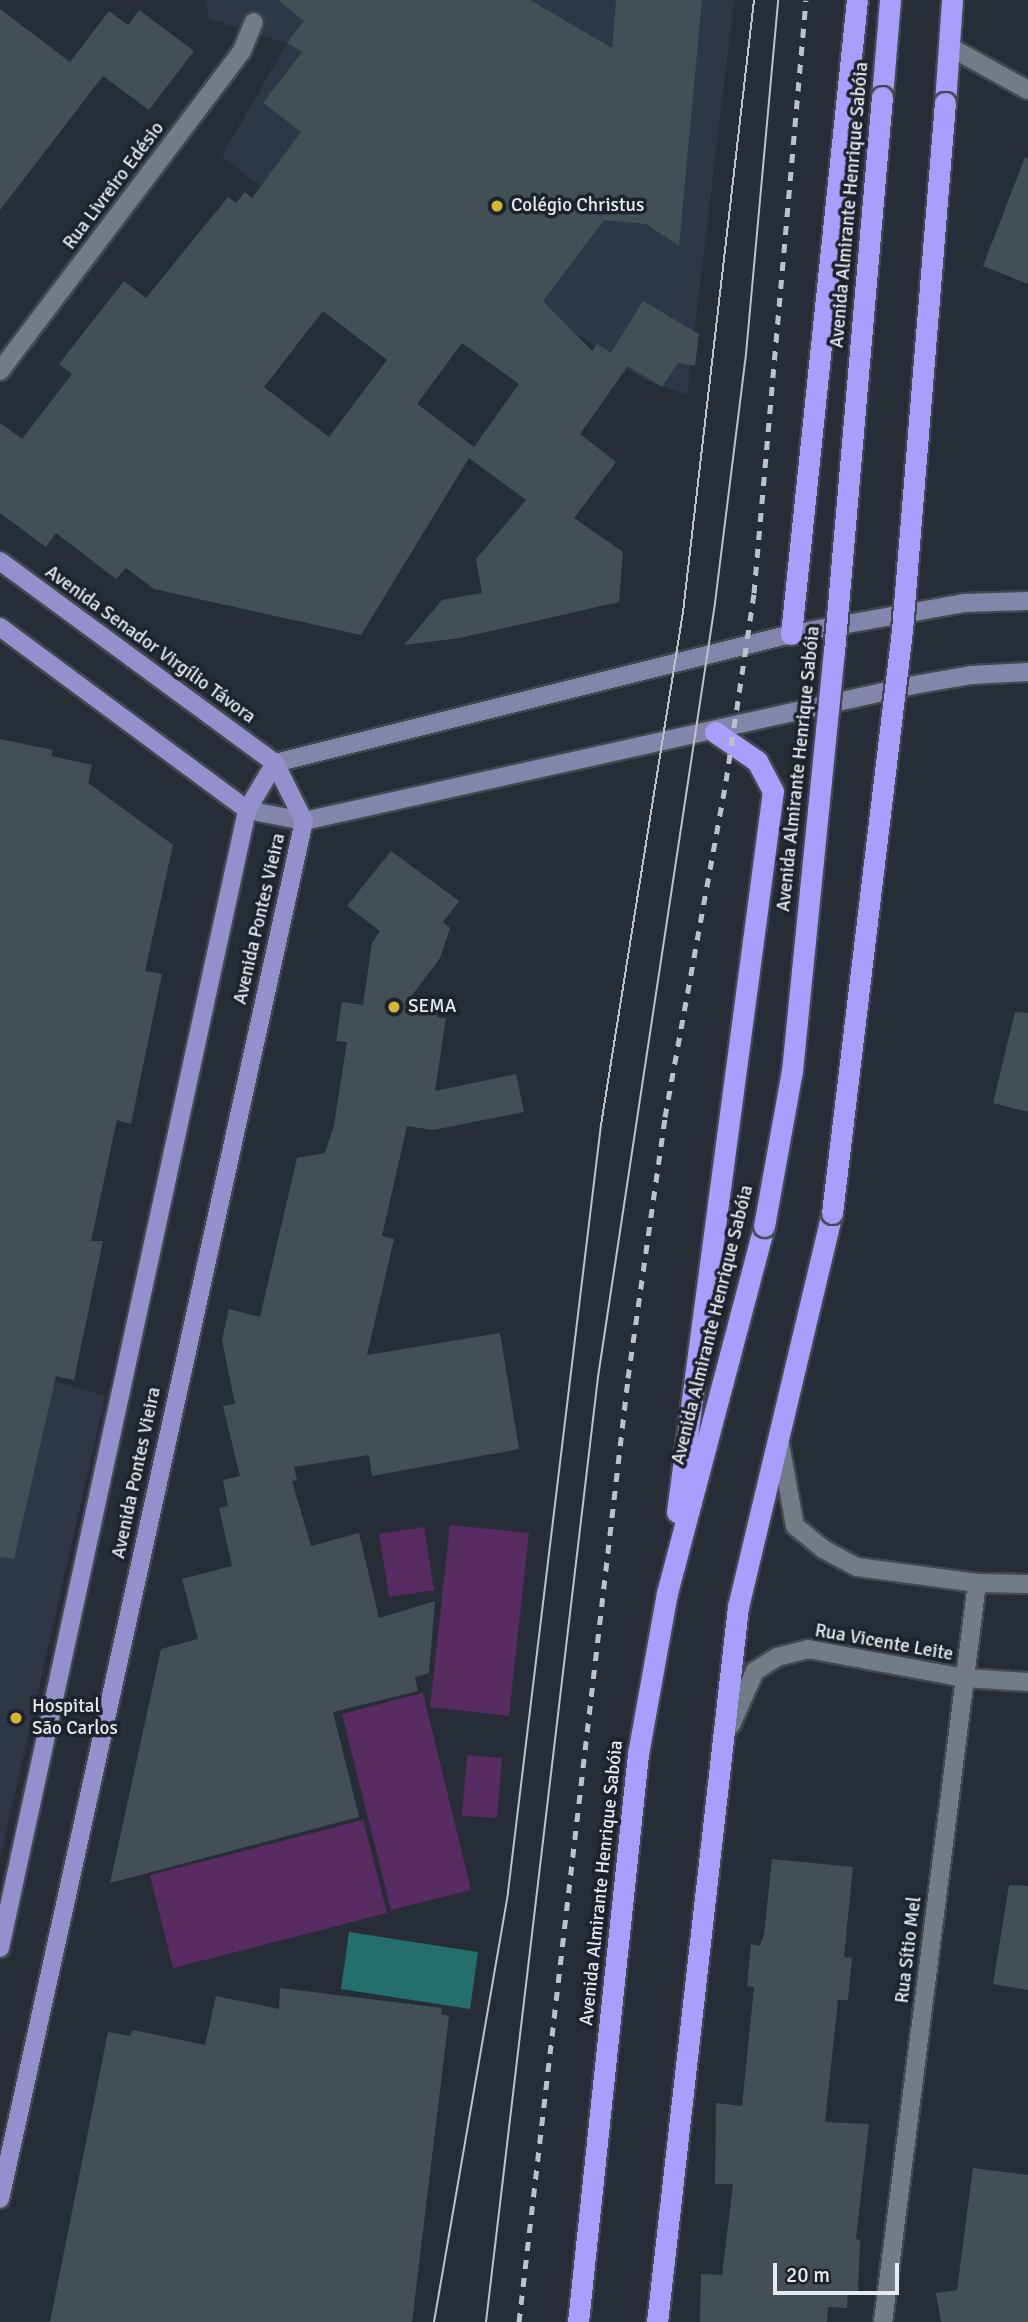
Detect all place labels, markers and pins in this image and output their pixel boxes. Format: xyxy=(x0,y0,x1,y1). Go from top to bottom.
place label: Colégio Christus xyxy=(511,195,644,217)
marker: Colégio Christus xyxy=(489,198,505,214)
place label: SEMA xyxy=(408,996,456,1018)
marker: SEMA xyxy=(386,999,402,1015)
place label: Hospital São Carlos xyxy=(32,1696,118,1740)
marker: Hospital São Carlos xyxy=(6,1708,26,1728)

